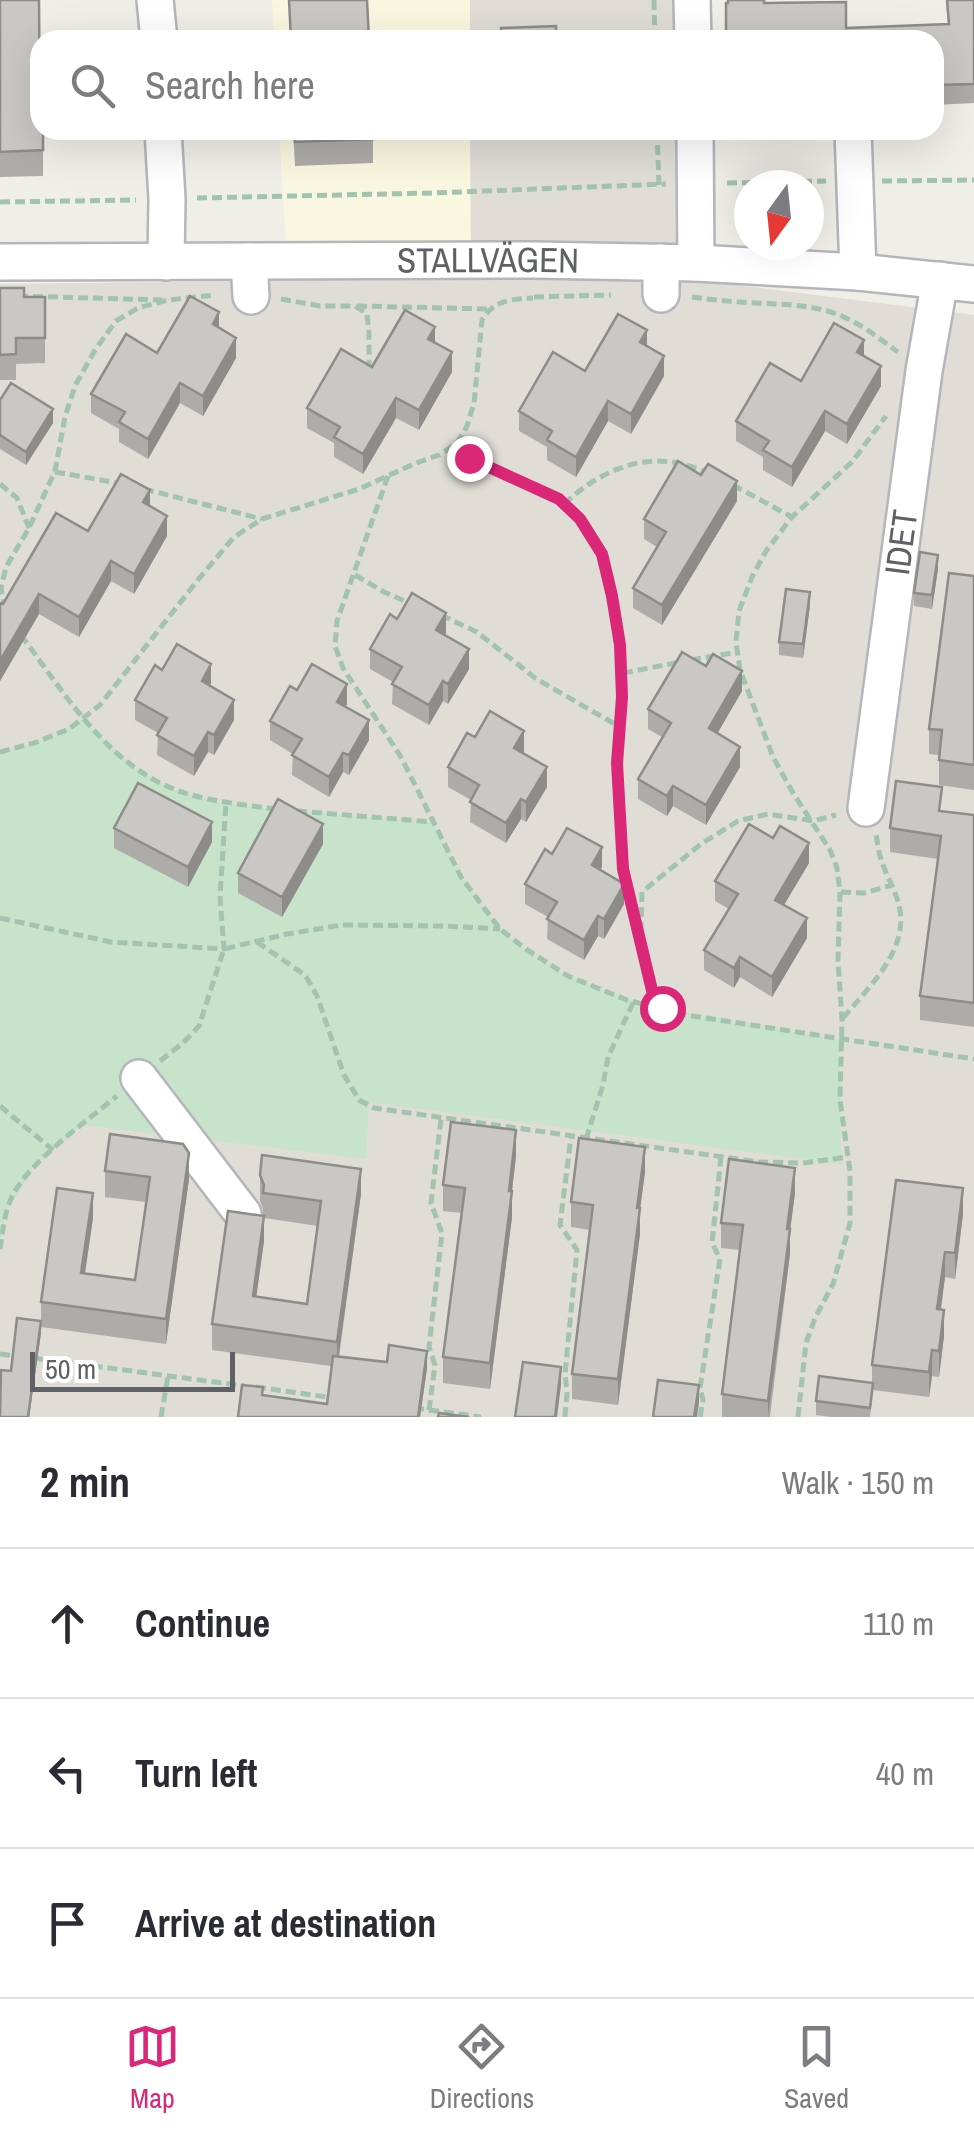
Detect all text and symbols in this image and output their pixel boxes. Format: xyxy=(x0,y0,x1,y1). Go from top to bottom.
search box xyxy=(30,30,944,140)
icon: search xyxy=(65,58,120,113)
text: Search here xyxy=(145,60,315,111)
north arrow xyxy=(734,170,824,260)
street label: STALLVÄGEN xyxy=(397,236,579,284)
route end xyxy=(447,436,493,482)
street label: IDET xyxy=(873,507,928,578)
route start xyxy=(640,986,686,1032)
scale bar xyxy=(30,1347,235,1392)
text: 50 m xyxy=(45,1350,96,1388)
text: 2 min xyxy=(40,1454,130,1510)
text: Walk · 150 m xyxy=(782,1461,934,1504)
icon: ahead xyxy=(40,1596,95,1651)
text: Continue xyxy=(135,1598,270,1649)
text: 110 m xyxy=(863,1602,934,1645)
icon: left xyxy=(40,1746,95,1801)
text: Turn left xyxy=(135,1748,257,1799)
text: 40 m xyxy=(876,1752,934,1795)
icon: arrive xyxy=(40,1896,95,1951)
text: Arrive at destination xyxy=(135,1898,436,1949)
tab: Map xyxy=(125,2019,180,2117)
tab: Directions xyxy=(430,2019,534,2117)
tab: Saved xyxy=(784,2019,849,2117)

